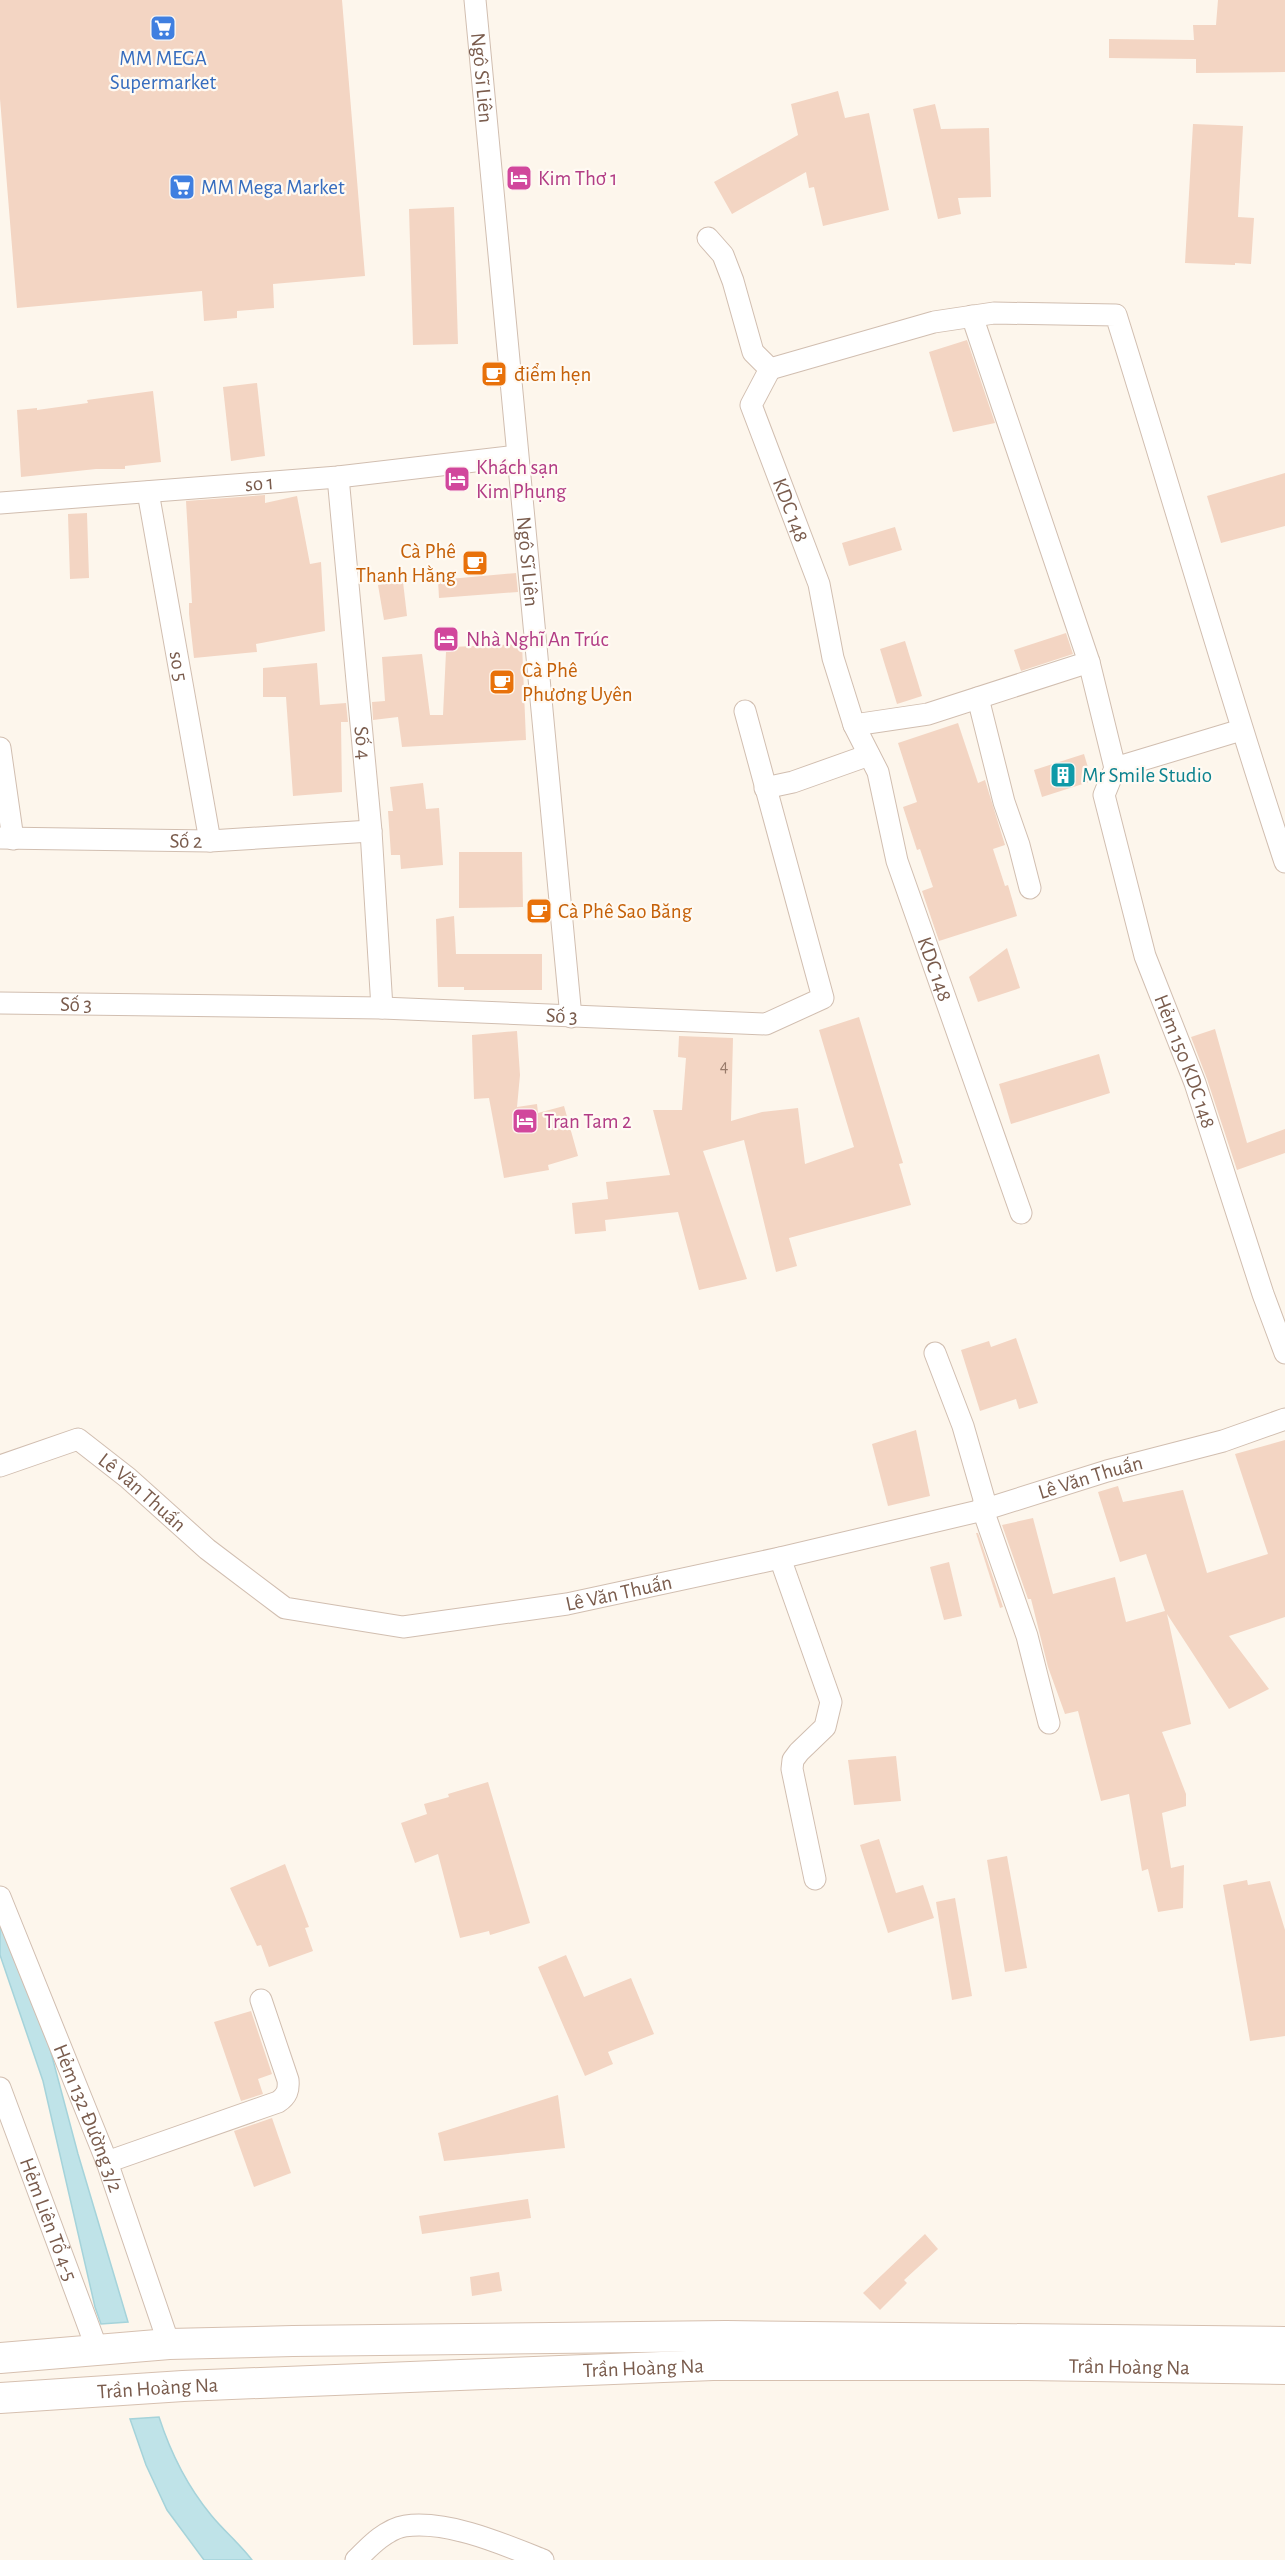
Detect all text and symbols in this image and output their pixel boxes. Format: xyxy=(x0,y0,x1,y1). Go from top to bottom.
supermarket icon: MM MEGA Supermarket xyxy=(148,13,178,43)
street label: Ngô Sĩ Liên xyxy=(468,32,497,124)
place label: MM MEGA Supermarket xyxy=(110,48,217,93)
hotel icon: Kim Thơ 1 xyxy=(504,163,534,193)
place label: Kim Thơ 1 xyxy=(538,168,618,189)
supermarket icon: MM Mega Market xyxy=(167,172,197,202)
place label: MM Mega Market xyxy=(201,177,345,198)
cafe icon: điểm hẹn xyxy=(479,359,509,389)
place label: điểm hẹn xyxy=(514,363,591,385)
place label: Khách sạn Kim Phụng xyxy=(476,457,567,502)
hotel icon: Khách sạn Kim Phụng xyxy=(442,464,472,494)
street label: so 1 xyxy=(244,471,274,495)
street label: KDC 148 xyxy=(769,475,813,545)
street label: Ngô Sĩ Liên xyxy=(513,515,543,608)
place label: Cà Phê Thanh Hằng xyxy=(356,541,457,586)
cafe icon: Cà Phê Thanh Hằng xyxy=(460,548,490,578)
hotel icon: Nhà Nghĩ An Trúc xyxy=(431,624,461,654)
place label: Nhà Nghĩ An Trúc xyxy=(466,629,609,650)
street label: so 5 xyxy=(166,649,192,683)
place label: Cà Phê Phương Uyên xyxy=(522,660,633,705)
cafe icon: Cà Phê Phương Uyên xyxy=(487,667,517,697)
street label: Số 4 xyxy=(351,725,375,760)
building icon: Mr Smile Studio xyxy=(1048,760,1078,790)
place label: Mr Smile Studio xyxy=(1082,765,1212,786)
street label: Số 2 xyxy=(169,830,203,851)
cafe icon: Cà Phê Sao Băng xyxy=(524,896,554,926)
place label: Cà Phê Sao Băng xyxy=(558,901,693,922)
street label: KDC 148 xyxy=(914,934,956,1004)
street label: Hẻm 150 KDC 148 xyxy=(1151,991,1219,1131)
street label: Số 3 xyxy=(60,993,92,1015)
street label: Số 3 xyxy=(545,1004,578,1027)
house number: 4 xyxy=(720,1058,729,1076)
hotel icon: Tran Tam 2 xyxy=(510,1106,540,1136)
place label: Tran Tam 2 xyxy=(544,1111,632,1132)
street label: Lê Văn Thuấn xyxy=(95,1449,190,1535)
street label: Lê Văn Thuấn xyxy=(1035,1452,1145,1503)
street label: Lê Văn Thuấn xyxy=(564,1571,674,1615)
street label: Hẻm 132 Đường 3/2 xyxy=(50,2041,127,2195)
street label: Hẻm Liên Tổ 4-5 xyxy=(16,2155,81,2284)
street label: Trần Hoàng Na xyxy=(582,2355,705,2381)
street label: Trần Hoàng Na xyxy=(1068,2355,1190,2378)
street label: Trần Hoàng Na xyxy=(96,2374,219,2402)

